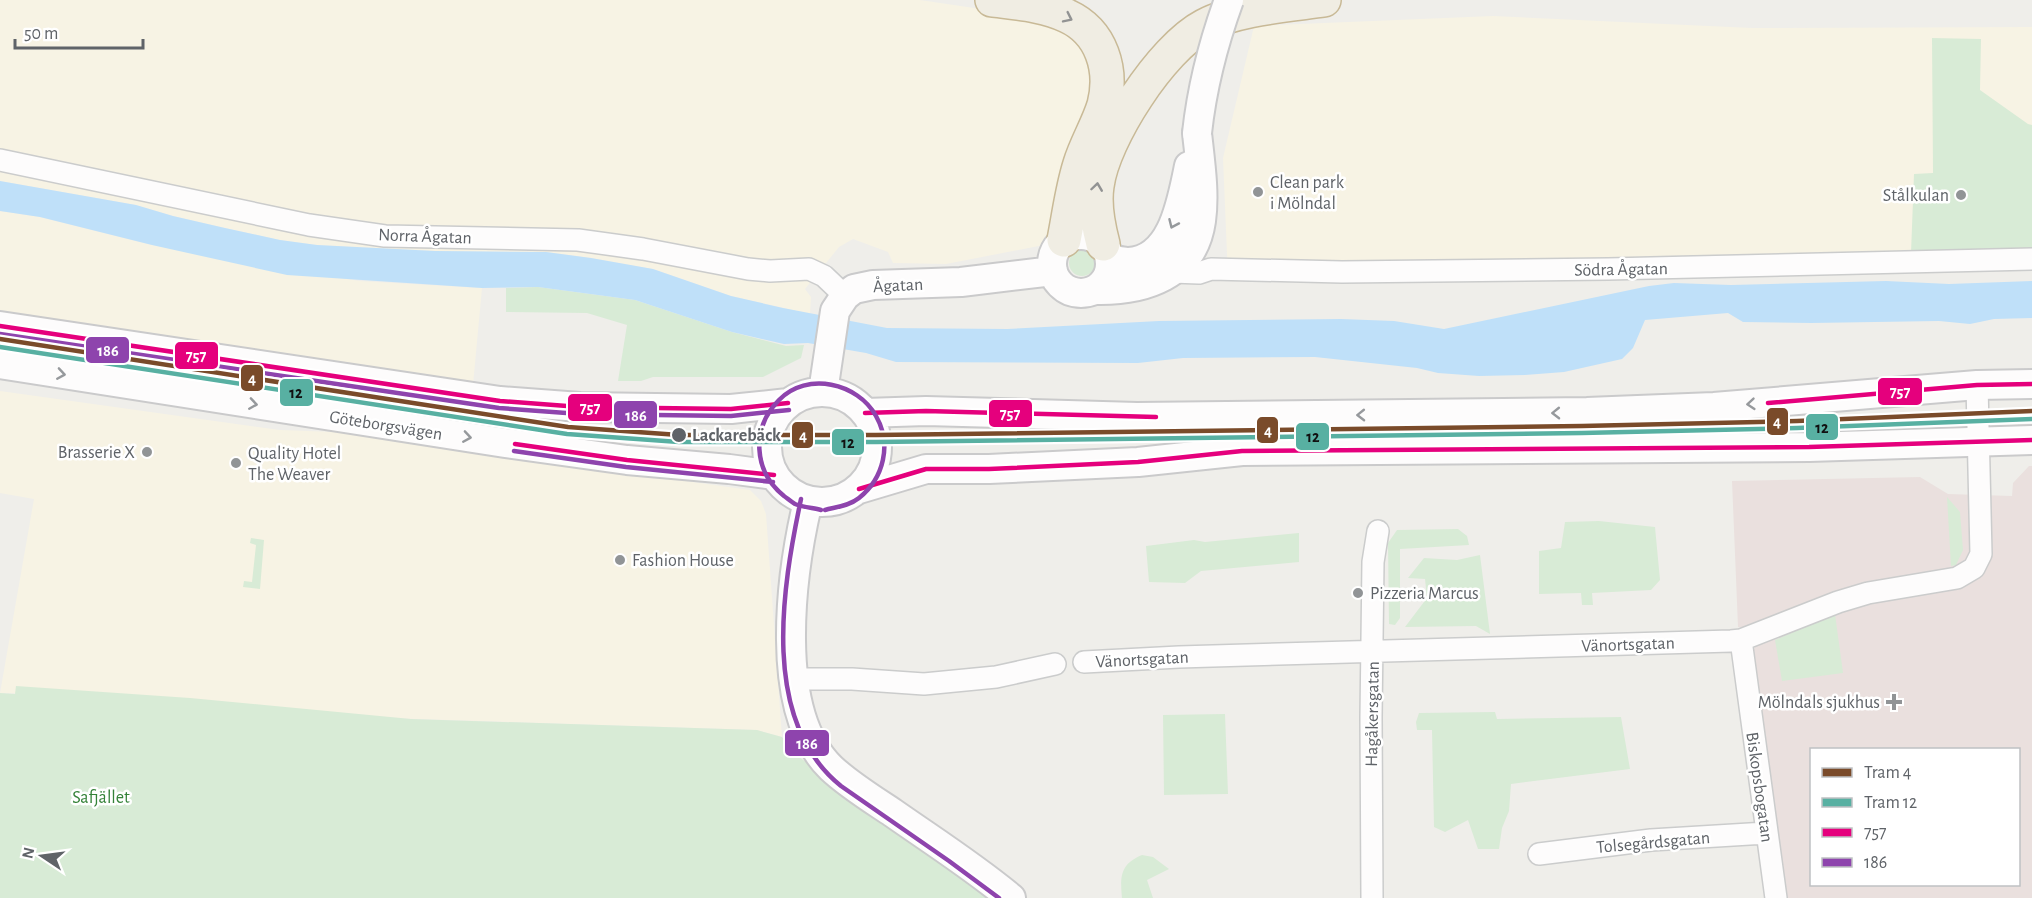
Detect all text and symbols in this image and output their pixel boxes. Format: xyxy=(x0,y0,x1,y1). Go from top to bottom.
one-way arrow xyxy=(1062,10,1073,22)
scale bar xyxy=(15,12,142,50)
text: 50 m xyxy=(24,25,58,43)
place label: Clean park i Mölndal xyxy=(1270,174,1345,213)
one-way arrow xyxy=(1091,182,1103,191)
marker: Clean park i Mölndal xyxy=(1251,185,1265,199)
place label: Stålkulan xyxy=(1883,187,1949,205)
marker: Stålkulan xyxy=(1954,188,1968,202)
one-way arrow xyxy=(1168,218,1180,229)
street label: Norra Ågatan xyxy=(378,223,472,248)
street label: Södra Ågatan xyxy=(1574,257,1668,280)
street label: Ågatan xyxy=(872,273,924,296)
line badge: 186 xyxy=(85,336,130,364)
line badge: 757 xyxy=(174,341,219,370)
text: 186 xyxy=(97,343,119,359)
text: 757 xyxy=(186,348,206,364)
line badge: 4 xyxy=(240,364,264,392)
one-way arrow xyxy=(55,367,65,380)
text: 4 xyxy=(248,371,256,387)
line badge: 757 xyxy=(1877,377,1923,406)
line badge: 12 xyxy=(279,378,314,407)
text: 757 xyxy=(1890,384,1910,400)
text: 12 xyxy=(289,385,303,401)
line badge: 757 xyxy=(567,393,613,422)
one-way arrow xyxy=(1746,397,1756,410)
one-way arrow xyxy=(249,398,258,410)
line badge: 757 xyxy=(988,399,1033,428)
text: 757 xyxy=(580,400,600,416)
line badge: 186 xyxy=(613,400,658,429)
text: 757 xyxy=(1000,406,1020,422)
one-way arrow xyxy=(1552,407,1561,419)
line badge: 4 xyxy=(1766,407,1789,436)
street label: Göteborgsvägen xyxy=(328,408,444,444)
text: 186 xyxy=(625,408,647,424)
one-way arrow xyxy=(1357,409,1366,421)
line badge: 12 xyxy=(1805,413,1839,441)
text: 4 xyxy=(1773,414,1781,430)
line badge: 4 xyxy=(1256,416,1279,444)
text: 12 xyxy=(1815,420,1829,436)
line badge: 4 xyxy=(791,421,814,449)
line badge: 12 xyxy=(1295,422,1330,451)
text: 4 xyxy=(1264,423,1272,439)
marker: Lackarebäck xyxy=(670,426,688,444)
place label: Lackarebäck xyxy=(692,427,781,445)
text: 4 xyxy=(799,428,807,444)
line badge: 12 xyxy=(831,428,865,456)
text: 12 xyxy=(1306,429,1320,445)
one-way arrow xyxy=(461,430,471,443)
text: 12 xyxy=(841,435,855,451)
place label: Brasserie X xyxy=(58,444,135,462)
marker: Brasserie X xyxy=(140,445,154,459)
place label: Quality Hotel The Weaver xyxy=(248,445,341,484)
marker: Quality Hotel The Weaver xyxy=(229,456,243,470)
place label: Fashion House xyxy=(632,552,734,570)
marker: Fashion House xyxy=(613,553,627,567)
place label: Pizzeria Marcus xyxy=(1370,585,1479,603)
marker: Pizzeria Marcus xyxy=(1351,586,1365,600)
street label: Vänortsgatan xyxy=(1581,634,1675,656)
street label: Vänortsgatan xyxy=(1095,649,1189,671)
street label: Hagåkersgatan xyxy=(1363,661,1383,767)
marker: Mölndals sjukhus xyxy=(1885,693,1903,711)
place label: Mölndals sjukhus xyxy=(1758,694,1880,712)
line badge: 186 xyxy=(784,729,830,757)
street label: Biskopsbogatan xyxy=(1742,731,1776,844)
text: 186 xyxy=(796,736,818,752)
legend xyxy=(1810,748,2020,886)
text: Tram 4 xyxy=(1864,764,1912,782)
park label: Safjället xyxy=(72,789,130,807)
text: Tram 12 xyxy=(1864,794,1917,812)
text: 757 xyxy=(1864,824,1887,842)
north arrow xyxy=(12,826,72,886)
street label: Tolsegårdsgatan xyxy=(1595,829,1711,857)
text: N xyxy=(19,846,37,860)
text: 186 xyxy=(1864,854,1887,872)

